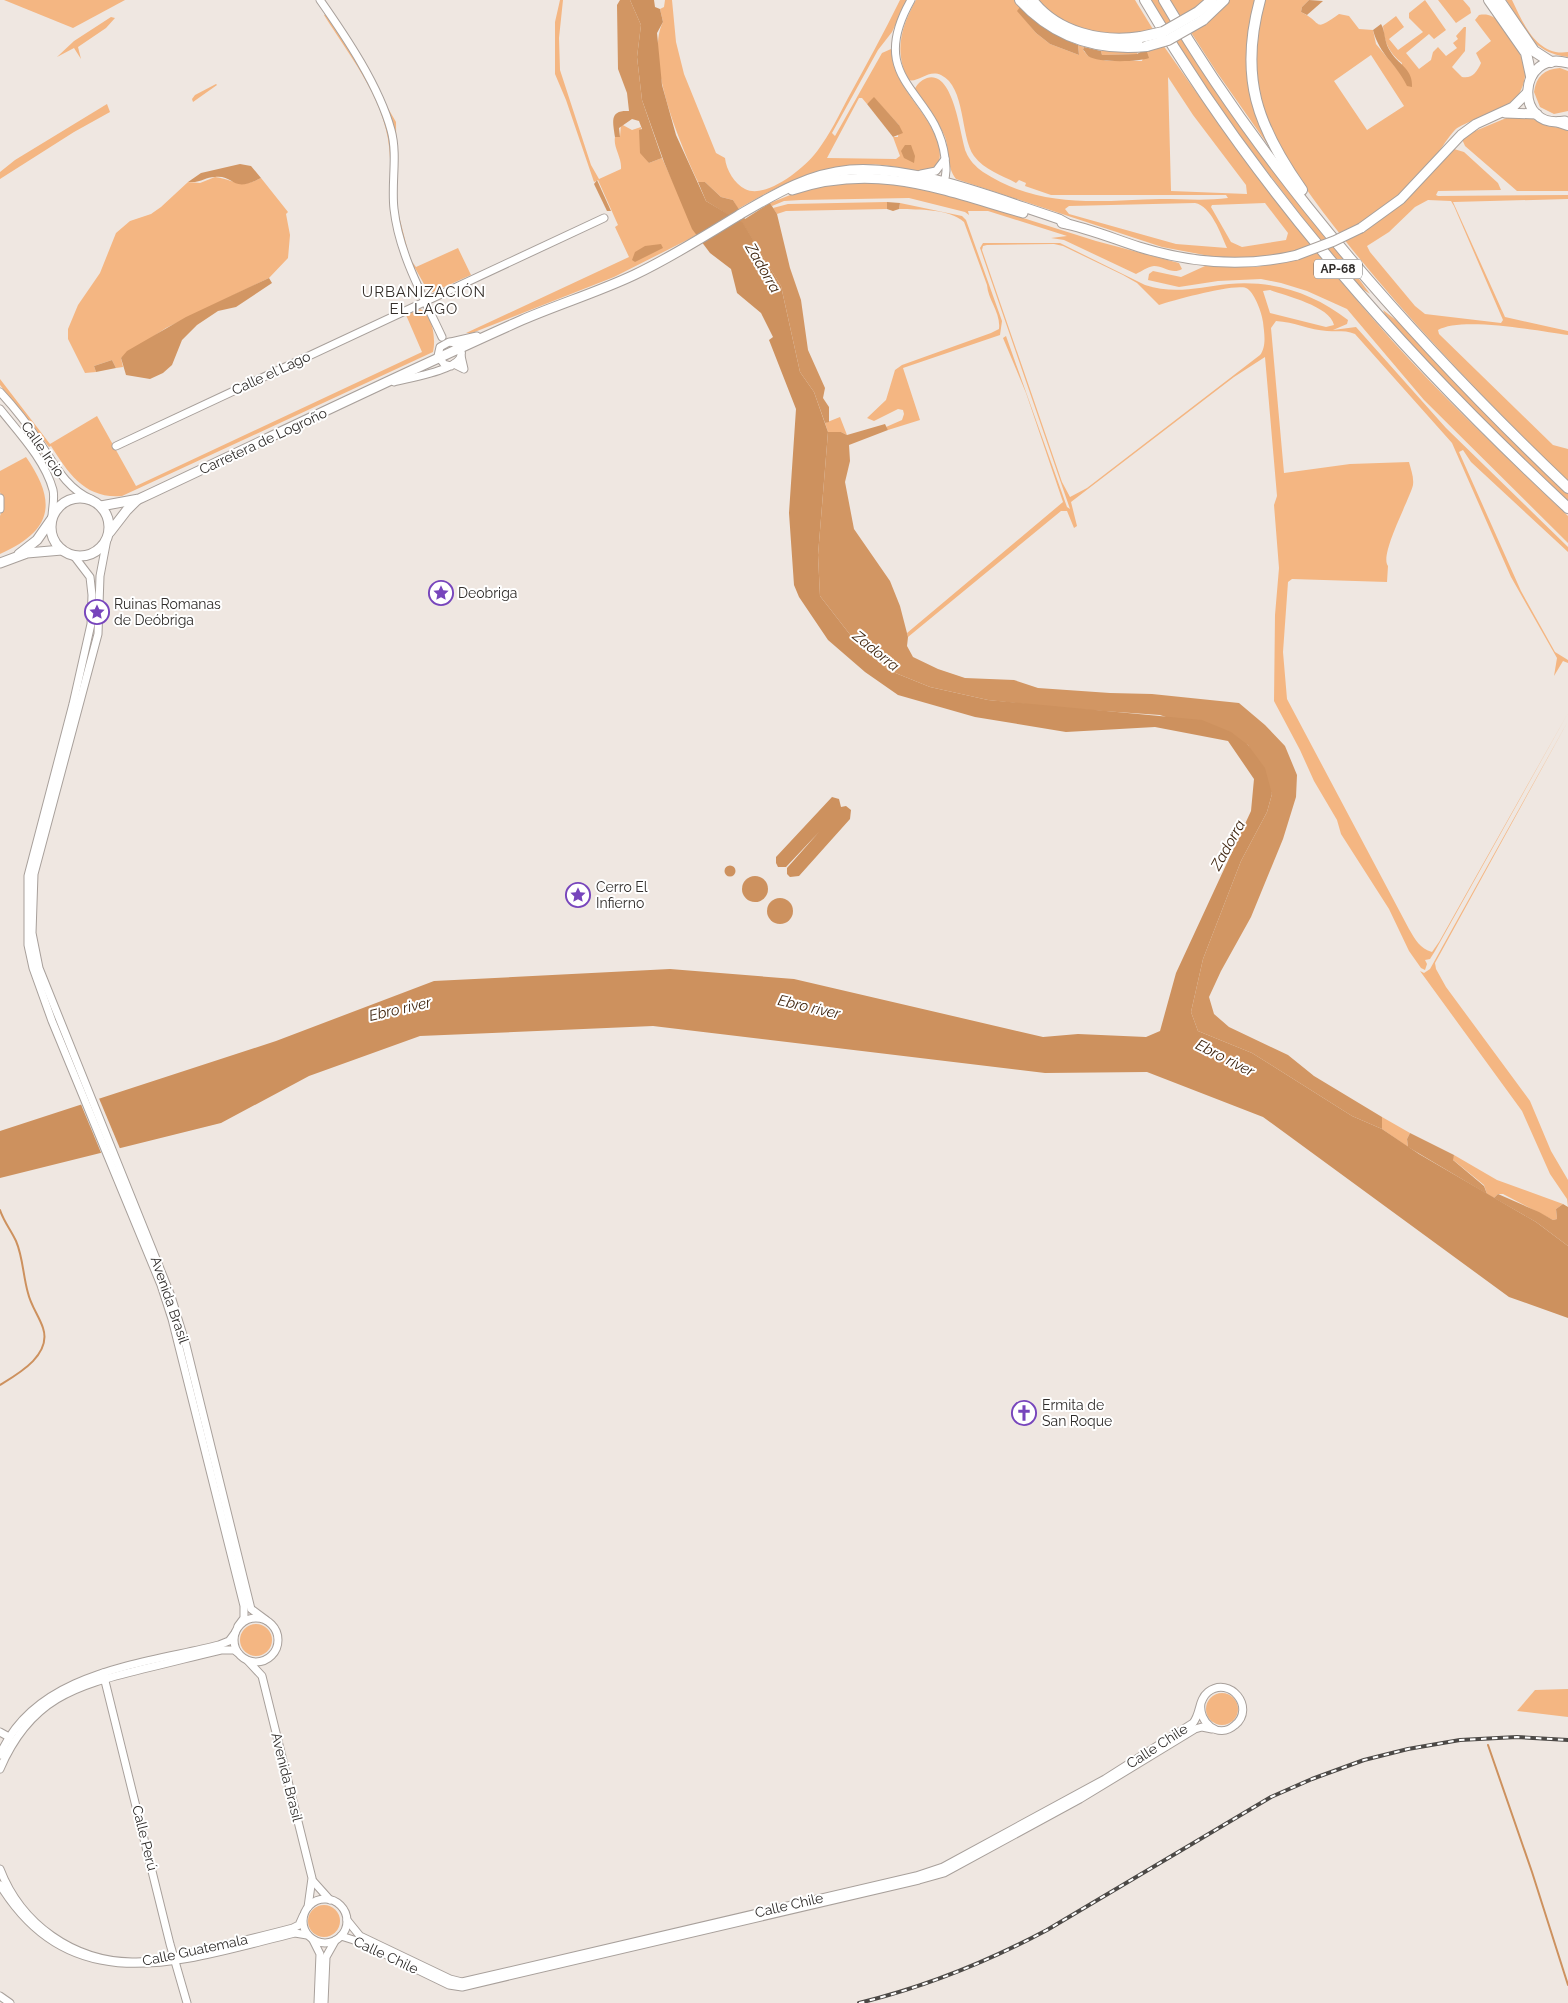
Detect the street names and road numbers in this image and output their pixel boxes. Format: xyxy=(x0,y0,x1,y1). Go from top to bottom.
road number: AP-68 xyxy=(1314,260,1362,278)
street label: Calle el Lago xyxy=(229,348,313,398)
street label: Carretera de Logroño xyxy=(197,404,329,478)
street label: Calle Ircio xyxy=(18,418,68,480)
street label: Avenida Brasil xyxy=(148,1254,192,1346)
street label: Calle Chile xyxy=(1124,1720,1190,1772)
street label: Avenida Brasil xyxy=(268,1731,306,1823)
street label: Calle Perú xyxy=(129,1804,161,1872)
street label: Calle Chile xyxy=(753,1889,825,1921)
street label: Calle Guatemala xyxy=(141,1931,249,1969)
street label: Calle Chile xyxy=(351,1933,421,1977)

